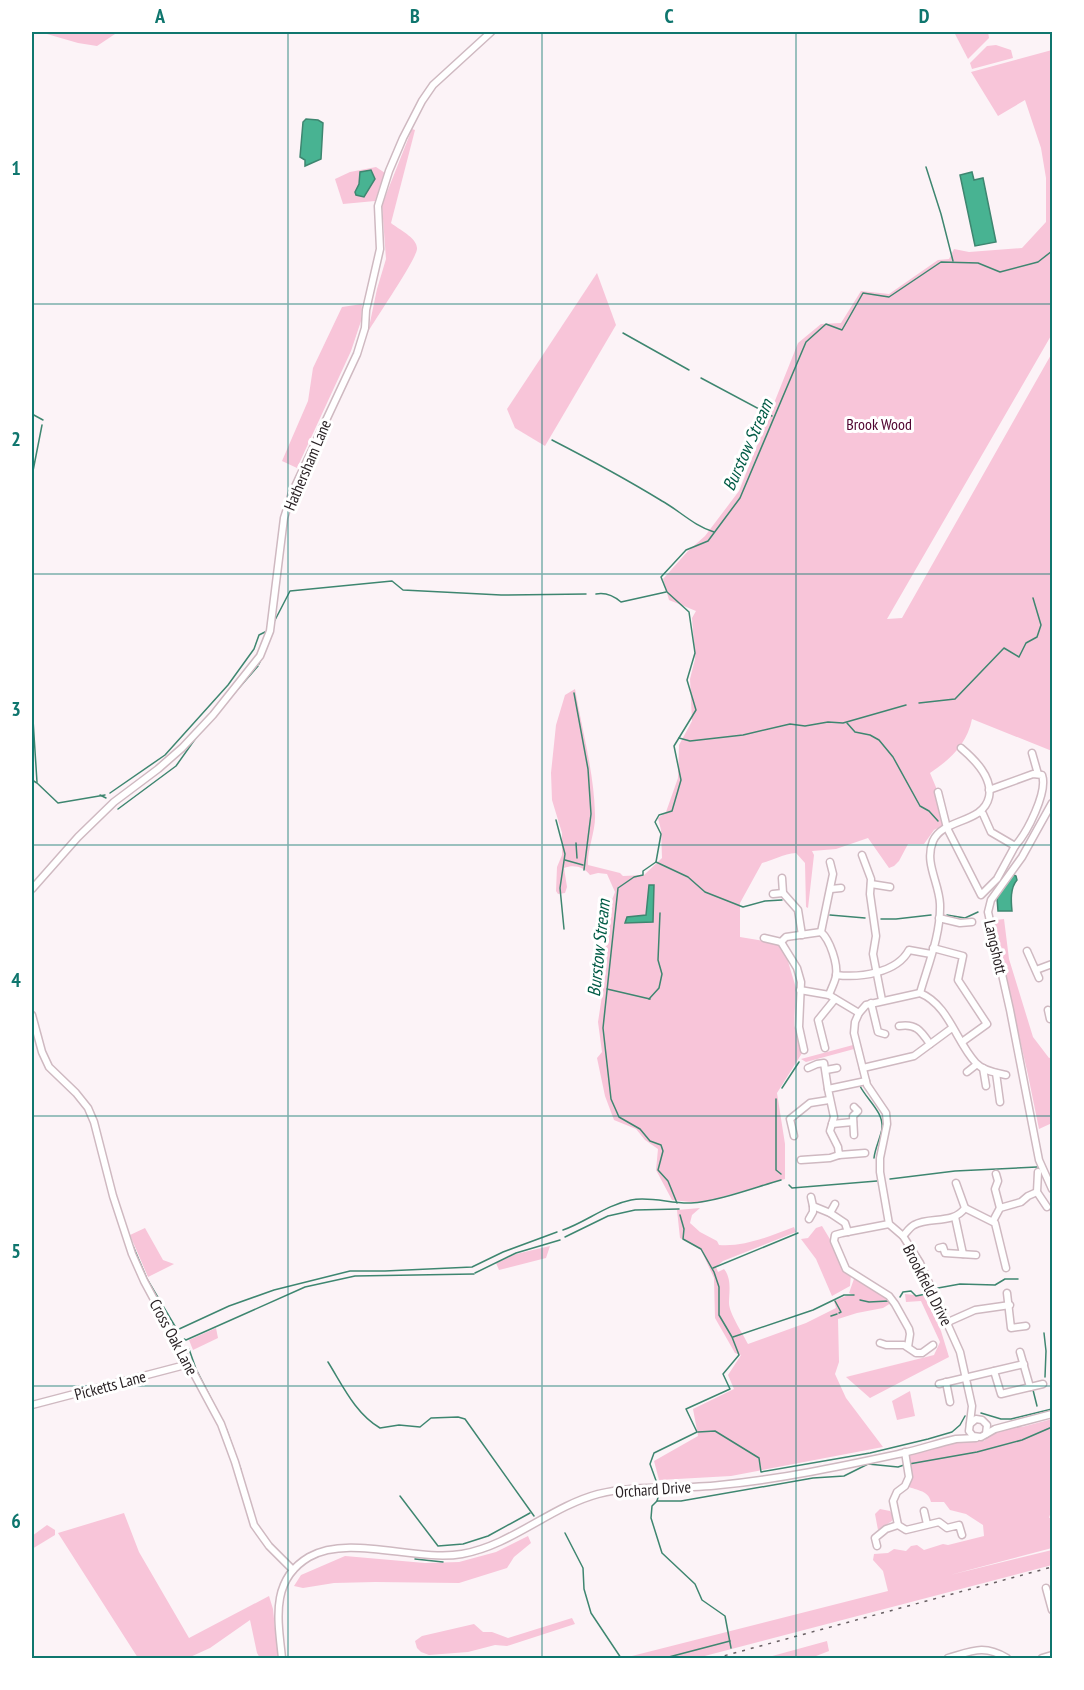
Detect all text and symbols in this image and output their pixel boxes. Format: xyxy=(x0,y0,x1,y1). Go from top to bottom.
text: A xyxy=(154,3,166,29)
text: B xyxy=(410,3,420,29)
text: C xyxy=(664,3,674,29)
text: D xyxy=(919,3,930,29)
text: 1 xyxy=(11,155,21,181)
water label: Burstow Stream xyxy=(717,394,778,494)
park label: Brook Wood xyxy=(846,414,912,434)
street label: Hathersham Lane xyxy=(279,417,335,513)
text: 2 xyxy=(11,426,21,452)
text: 3 xyxy=(11,696,21,722)
water label: Burstow Stream xyxy=(582,897,615,998)
street label: Langshott xyxy=(980,918,1012,977)
text: 4 xyxy=(11,967,21,993)
text: 5 xyxy=(11,1238,21,1264)
street label: Brookfield Drive xyxy=(899,1241,957,1329)
street label: Cross Oak Lane xyxy=(146,1295,202,1379)
street label: Picketts Lane xyxy=(72,1366,148,1404)
street label: Orchard Drive xyxy=(614,1476,692,1502)
text: 6 xyxy=(11,1508,21,1534)

